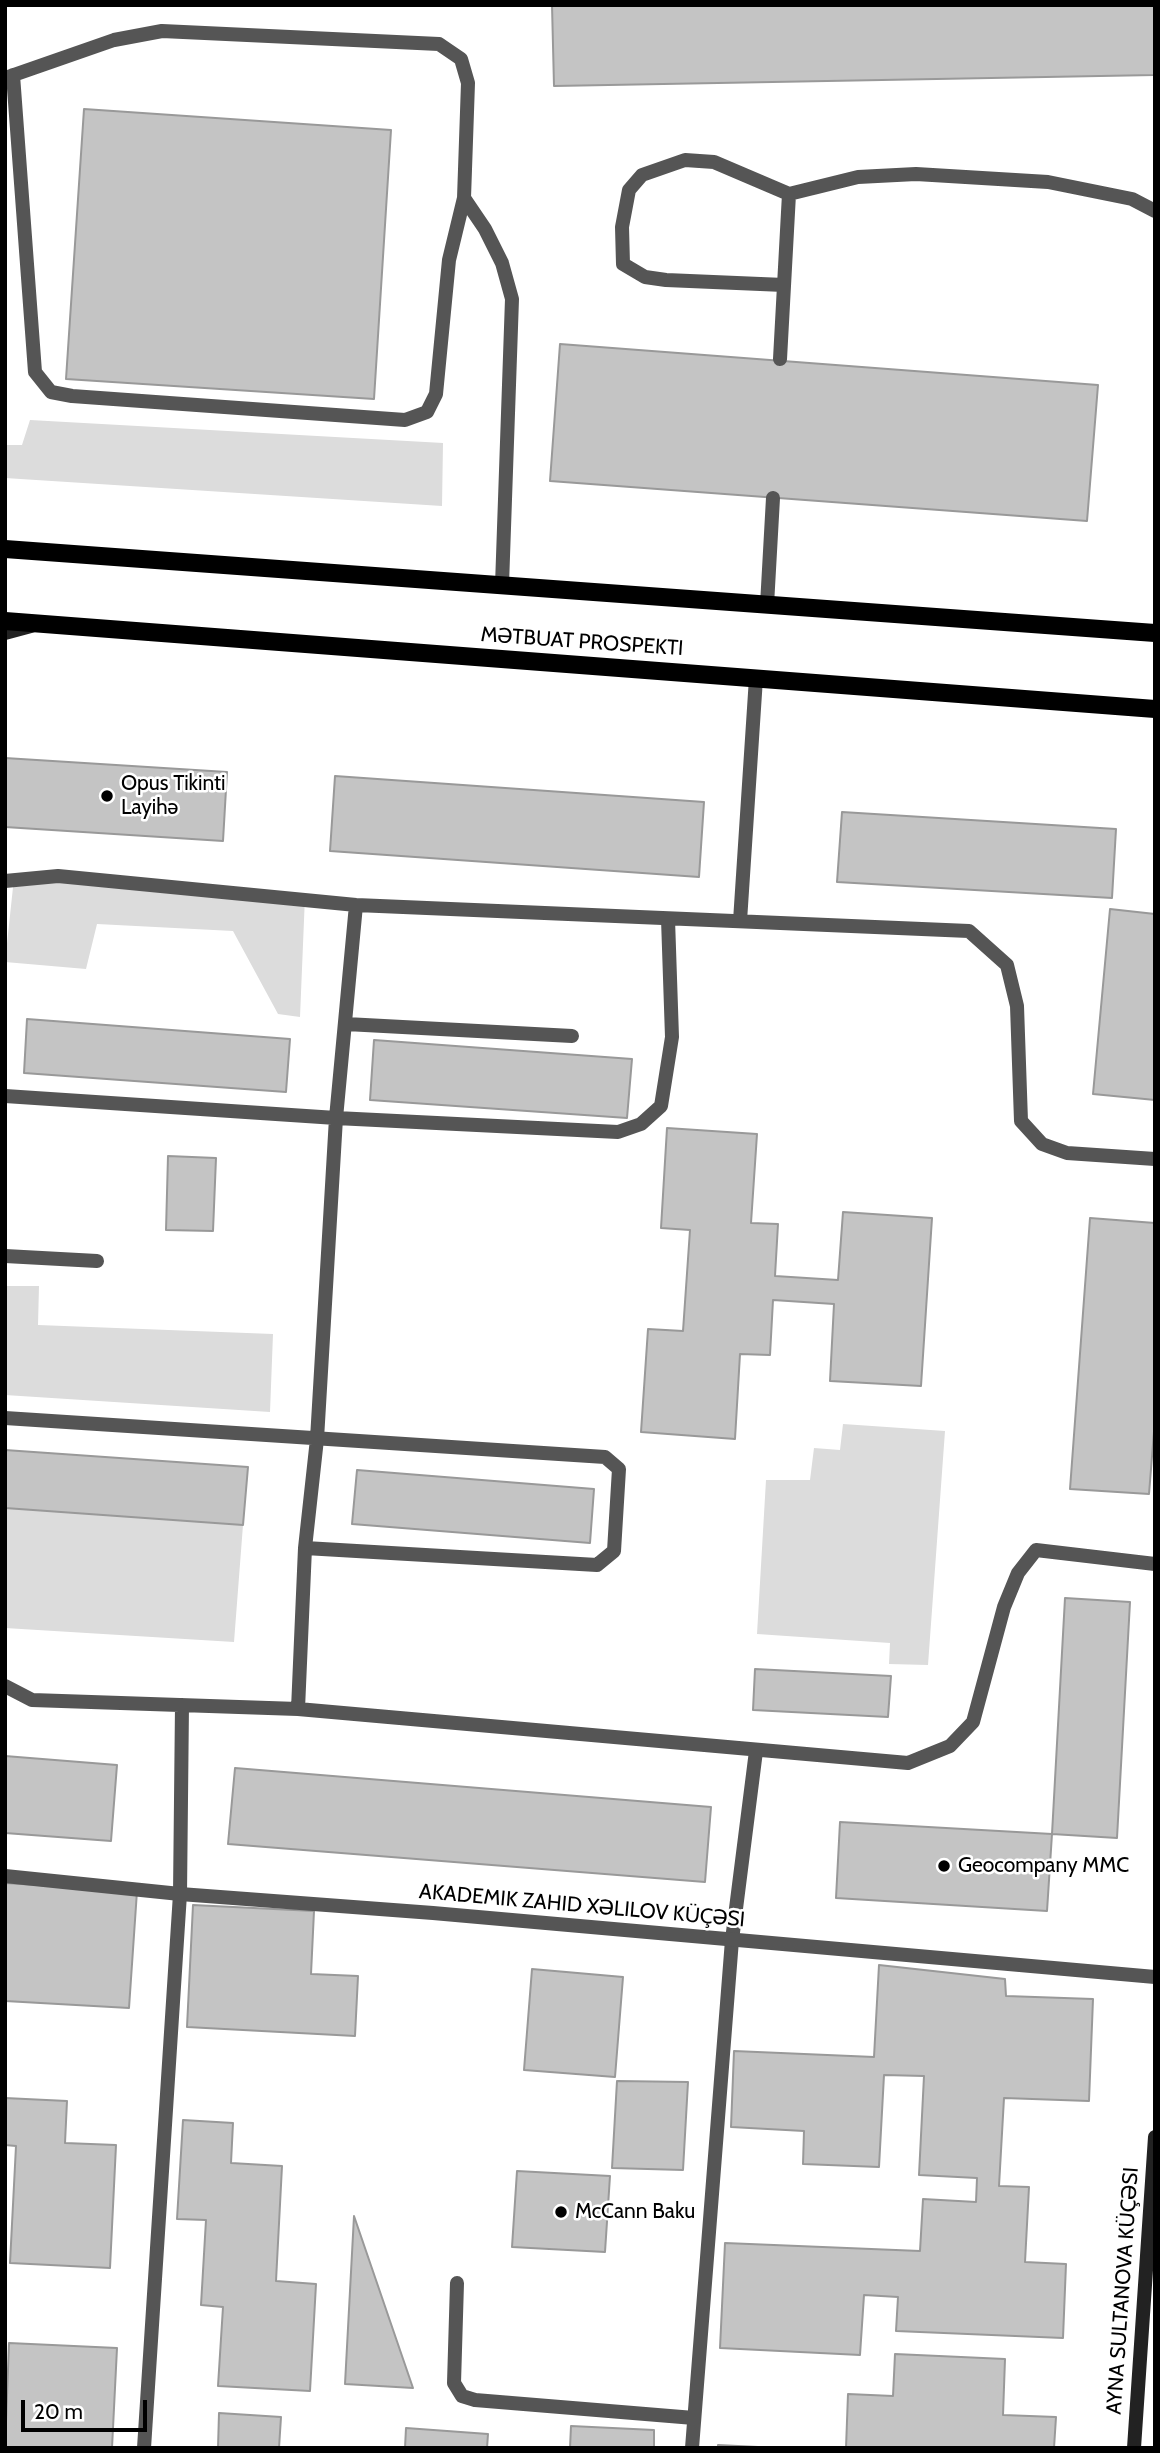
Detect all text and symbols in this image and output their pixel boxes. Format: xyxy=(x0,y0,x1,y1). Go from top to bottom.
street label: MƏTBUAT PROSPEKTI xyxy=(480,622,684,662)
place label: Opus Tikinti Layihə xyxy=(121,771,226,821)
marker: Opus Tikinti Layihə xyxy=(99,788,115,804)
place label: Geocompany MMC xyxy=(958,1853,1129,1879)
marker: Geocompany MMC xyxy=(936,1858,952,1874)
street label: AKADEMIK ZAHID XƏLILOV KÜÇƏSI xyxy=(418,1879,746,1933)
street label: AYNA SULTANOVA KÜÇƏSI xyxy=(1102,2166,1144,2416)
place label: McCann Baku xyxy=(575,2199,695,2225)
marker: McCann Baku xyxy=(553,2204,569,2220)
scale bar xyxy=(24,2386,150,2430)
text: 20 m xyxy=(34,2399,83,2424)

